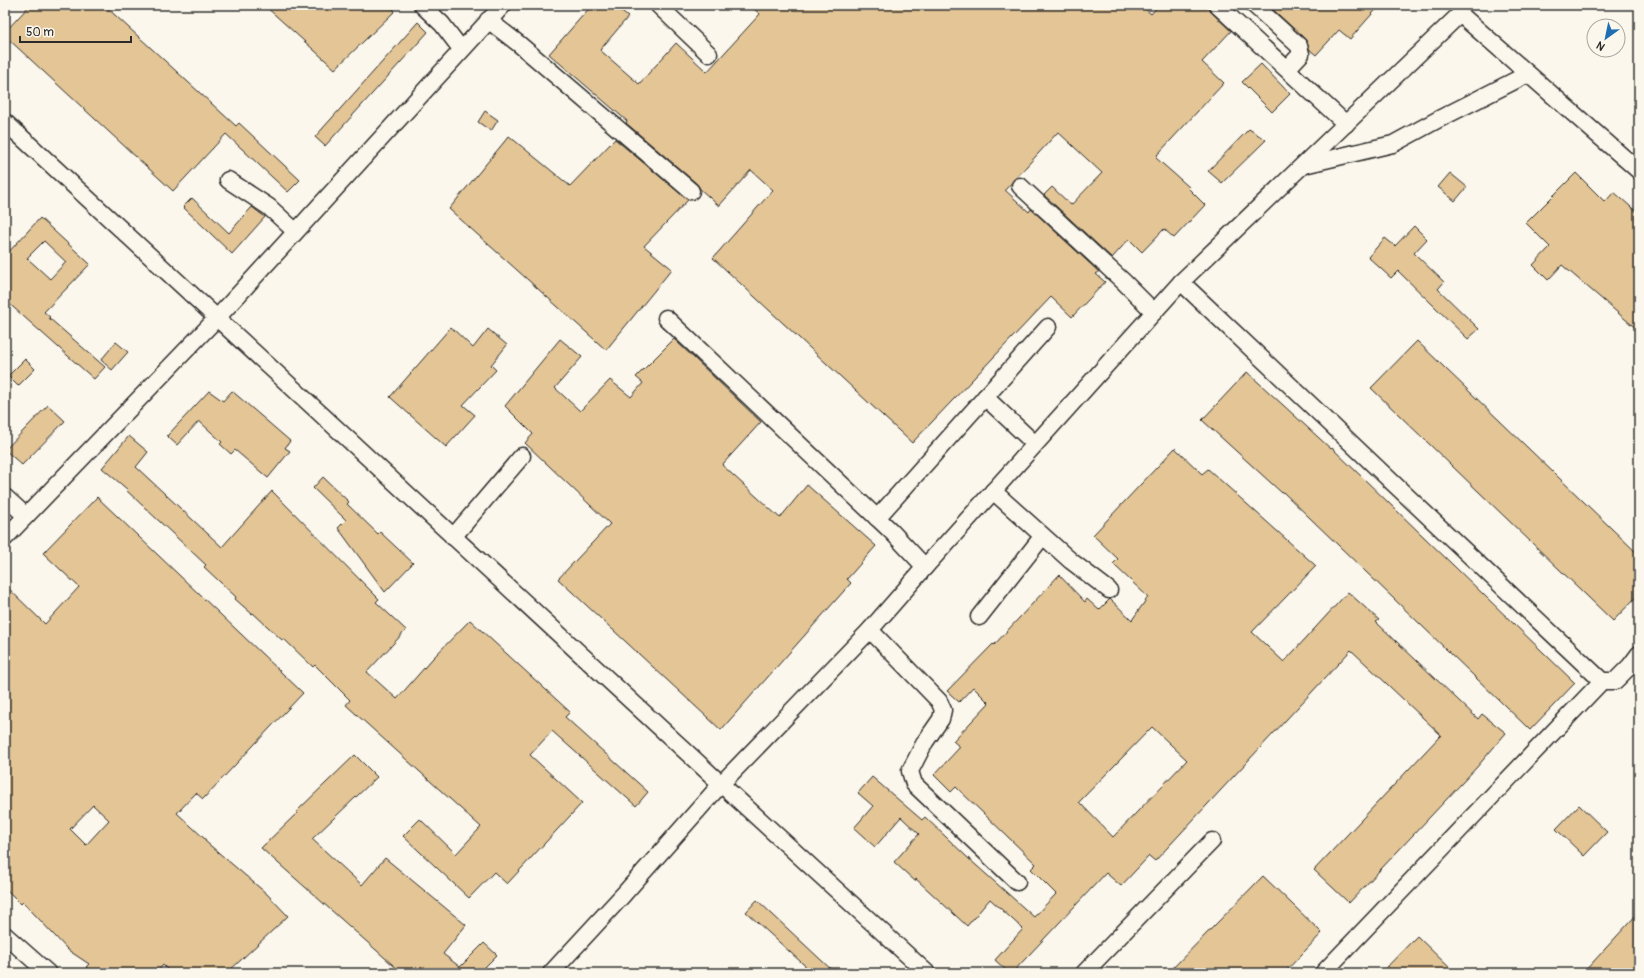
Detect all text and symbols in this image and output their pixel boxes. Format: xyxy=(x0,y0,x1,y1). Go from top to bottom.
scale bar xyxy=(20,18,131,44)
north arrow xyxy=(1586,18,1626,58)
text: 50 m xyxy=(26,25,54,40)
text: N xyxy=(1594,38,1607,53)

